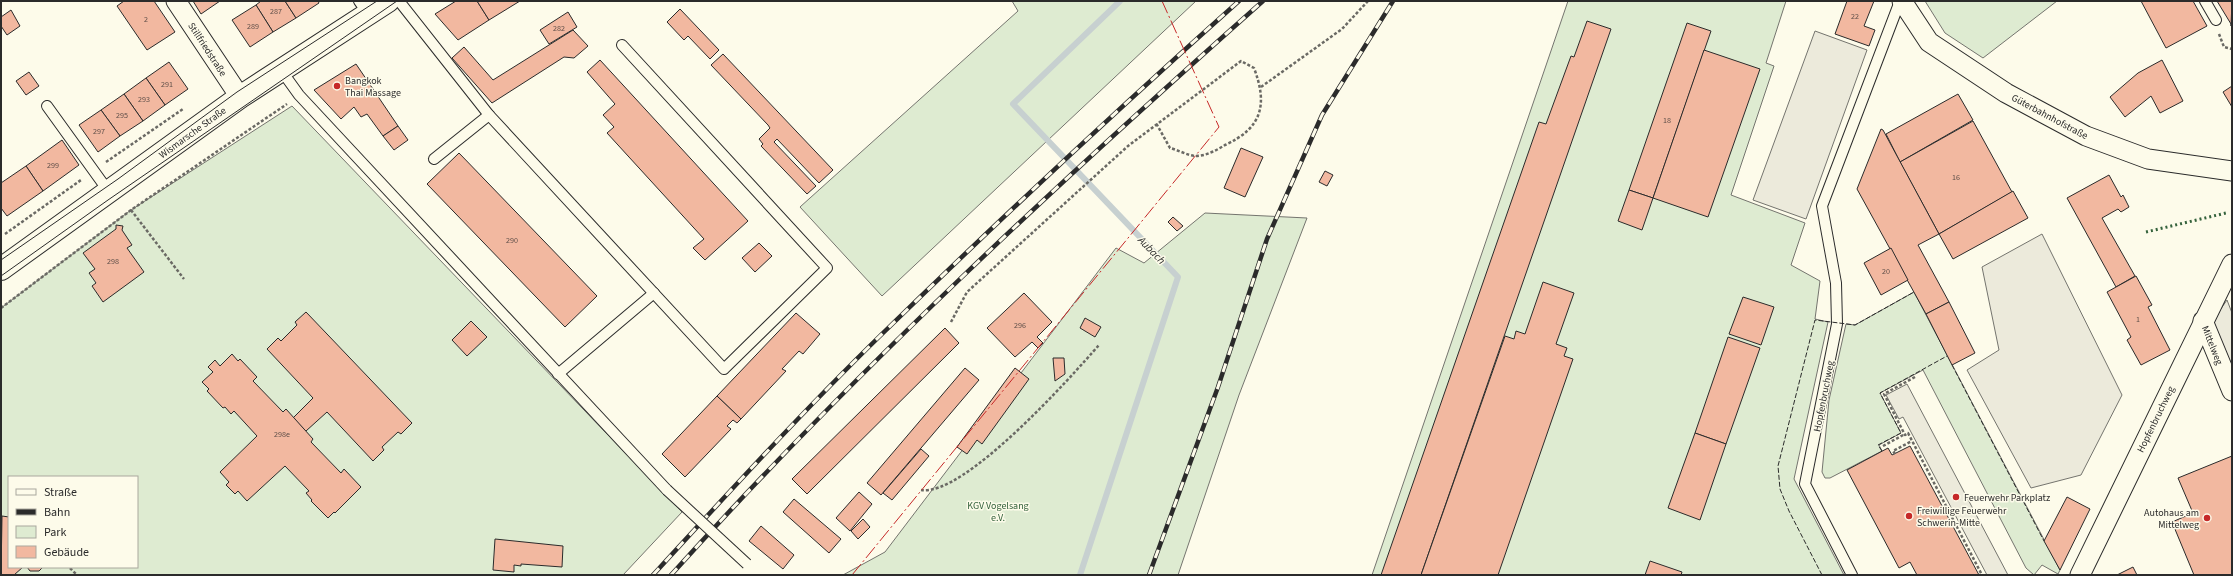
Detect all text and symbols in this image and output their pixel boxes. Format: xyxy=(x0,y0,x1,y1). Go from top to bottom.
house number: 287 xyxy=(270,6,282,17)
house number: 22 xyxy=(1851,11,1859,22)
house number: 2 xyxy=(144,14,148,25)
street label: Stillfriedstraße xyxy=(184,20,230,79)
house number: 289 xyxy=(247,21,259,32)
house number: 282 xyxy=(553,23,565,34)
place label: Bangkok Thai Massage xyxy=(345,74,401,100)
house number: 291 xyxy=(161,79,173,90)
marker: Bangkok Thai Massage xyxy=(332,81,342,91)
street label: Güterbahnhofstraße xyxy=(2009,91,2090,143)
house number: 293 xyxy=(138,94,150,105)
street label: Wismarsche Straße xyxy=(156,104,229,162)
house number: 295 xyxy=(116,110,128,121)
house number: 18 xyxy=(1663,115,1671,126)
house number: 297 xyxy=(93,126,105,137)
house number: 299 xyxy=(47,160,59,171)
house number: 16 xyxy=(1952,172,1960,183)
water label: Aubach xyxy=(1134,232,1169,268)
house number: 290 xyxy=(506,235,518,246)
house number: 298 xyxy=(107,256,119,267)
house number: 20 xyxy=(1882,266,1890,277)
house number: 1 xyxy=(2136,314,2140,325)
house number: 296 xyxy=(1014,320,1026,331)
street label: Mittelweg xyxy=(2198,324,2226,367)
street label: Hopfenbruchweg xyxy=(1810,359,1838,433)
street label: Hopfenbruchweg xyxy=(2134,384,2178,455)
house number: 298e xyxy=(274,429,290,440)
legend xyxy=(8,476,138,568)
text: Straße xyxy=(44,484,77,501)
place label: Feuerwehr Parkplatz xyxy=(1964,491,2050,505)
marker: Feuerwehr Parkplatz xyxy=(1951,492,1961,502)
park label: KGV Vogelsang e.V. xyxy=(967,499,1029,525)
text: Bahn xyxy=(44,504,70,521)
place label: Freiwillige Feuerwehr Schwerin-Mitte xyxy=(1917,504,2007,530)
place label: Autohaus am Mittelweg xyxy=(2144,506,2199,532)
marker: Freiwillige Feuerwehr Schwerin-Mitte xyxy=(1904,511,1914,521)
marker: Autohaus am Mittelweg xyxy=(2202,513,2212,523)
text: Park xyxy=(44,524,66,541)
text: Gebäude xyxy=(44,544,89,561)

